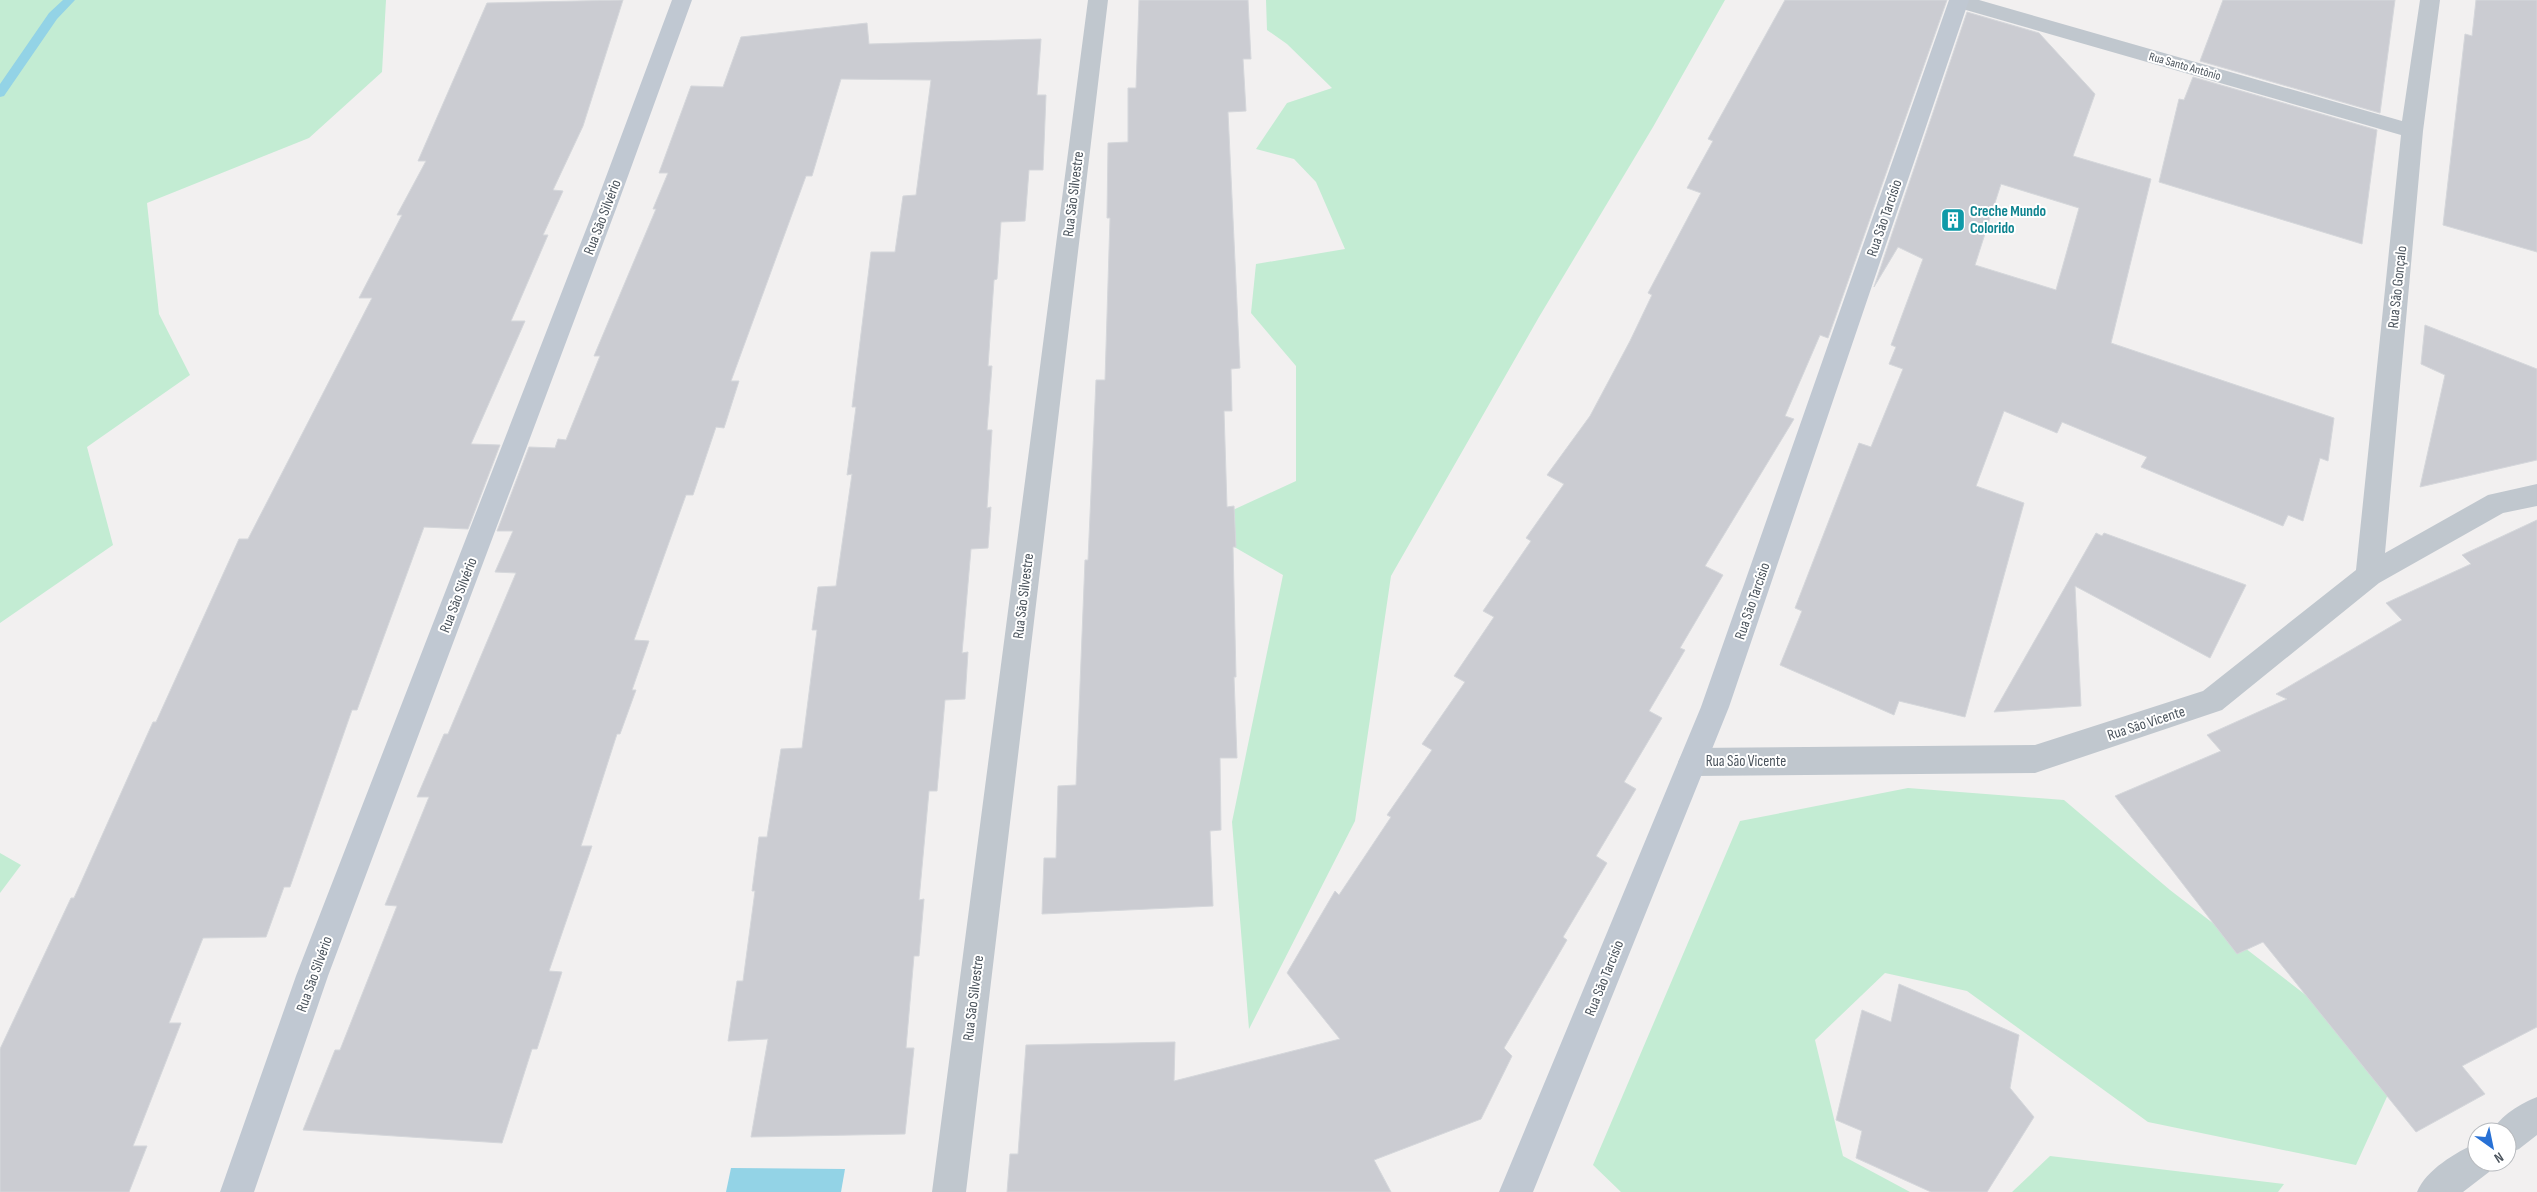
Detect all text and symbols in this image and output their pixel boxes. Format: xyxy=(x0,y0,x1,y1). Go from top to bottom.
street label: Rua Santo Antônio xyxy=(2147,49,2223,84)
street label: Rua São Silvestre xyxy=(1059,150,1088,238)
street label: Rua São Silvério xyxy=(579,177,626,258)
street label: Rua São Tarcísio xyxy=(1862,177,1907,259)
place label: Creche Mundo Colorido xyxy=(1970,202,2046,238)
building icon: Creche Mundo Colorido xyxy=(1940,207,1966,233)
street label: Rua São Gonçalo xyxy=(2384,245,2411,329)
street label: Rua São Silvestre xyxy=(1009,552,1038,640)
street label: Rua São Silvério xyxy=(435,555,482,636)
street label: Rua São Tarcísio xyxy=(1730,560,1775,642)
street label: Rua São Vicente xyxy=(2105,702,2187,745)
street label: Rua São Vicente xyxy=(1706,752,1786,771)
street label: Rua São Silvério xyxy=(292,934,337,1015)
street label: Rua São Tarcísio xyxy=(1581,937,1628,1019)
street label: Rua São Silvestre xyxy=(959,954,988,1042)
north arrow xyxy=(2467,1122,2517,1172)
text: N xyxy=(2491,1148,2507,1167)

